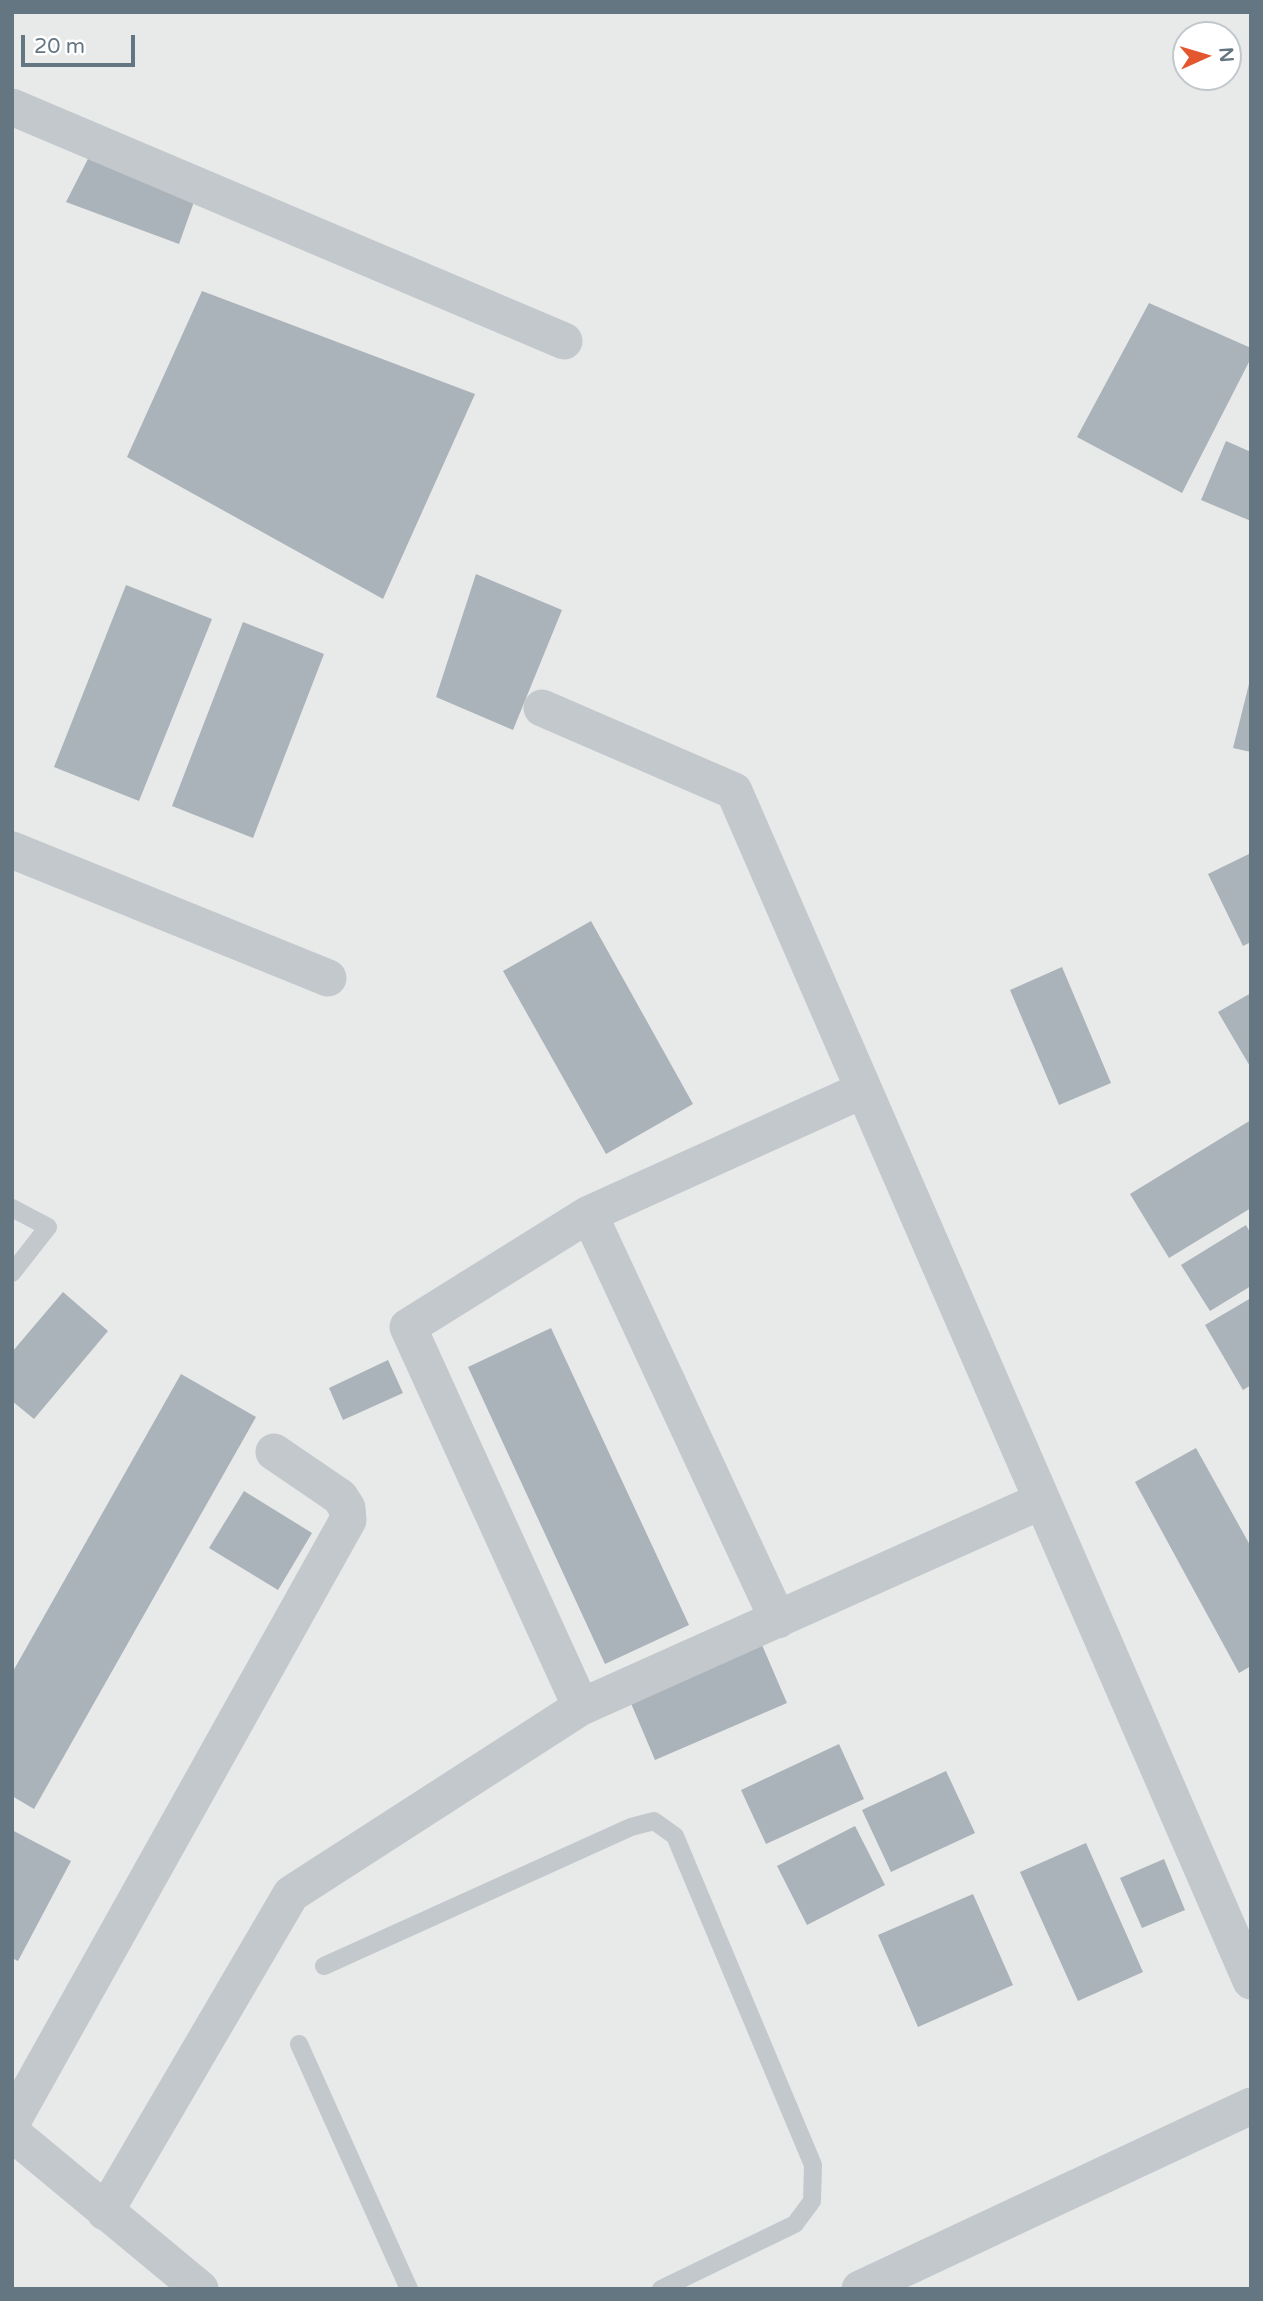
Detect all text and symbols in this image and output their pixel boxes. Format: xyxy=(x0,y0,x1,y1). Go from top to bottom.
scale bar xyxy=(24,21,138,65)
north arrow xyxy=(1172,21,1242,91)
text: 20 m xyxy=(34,34,85,59)
text: N xyxy=(1214,46,1237,63)

